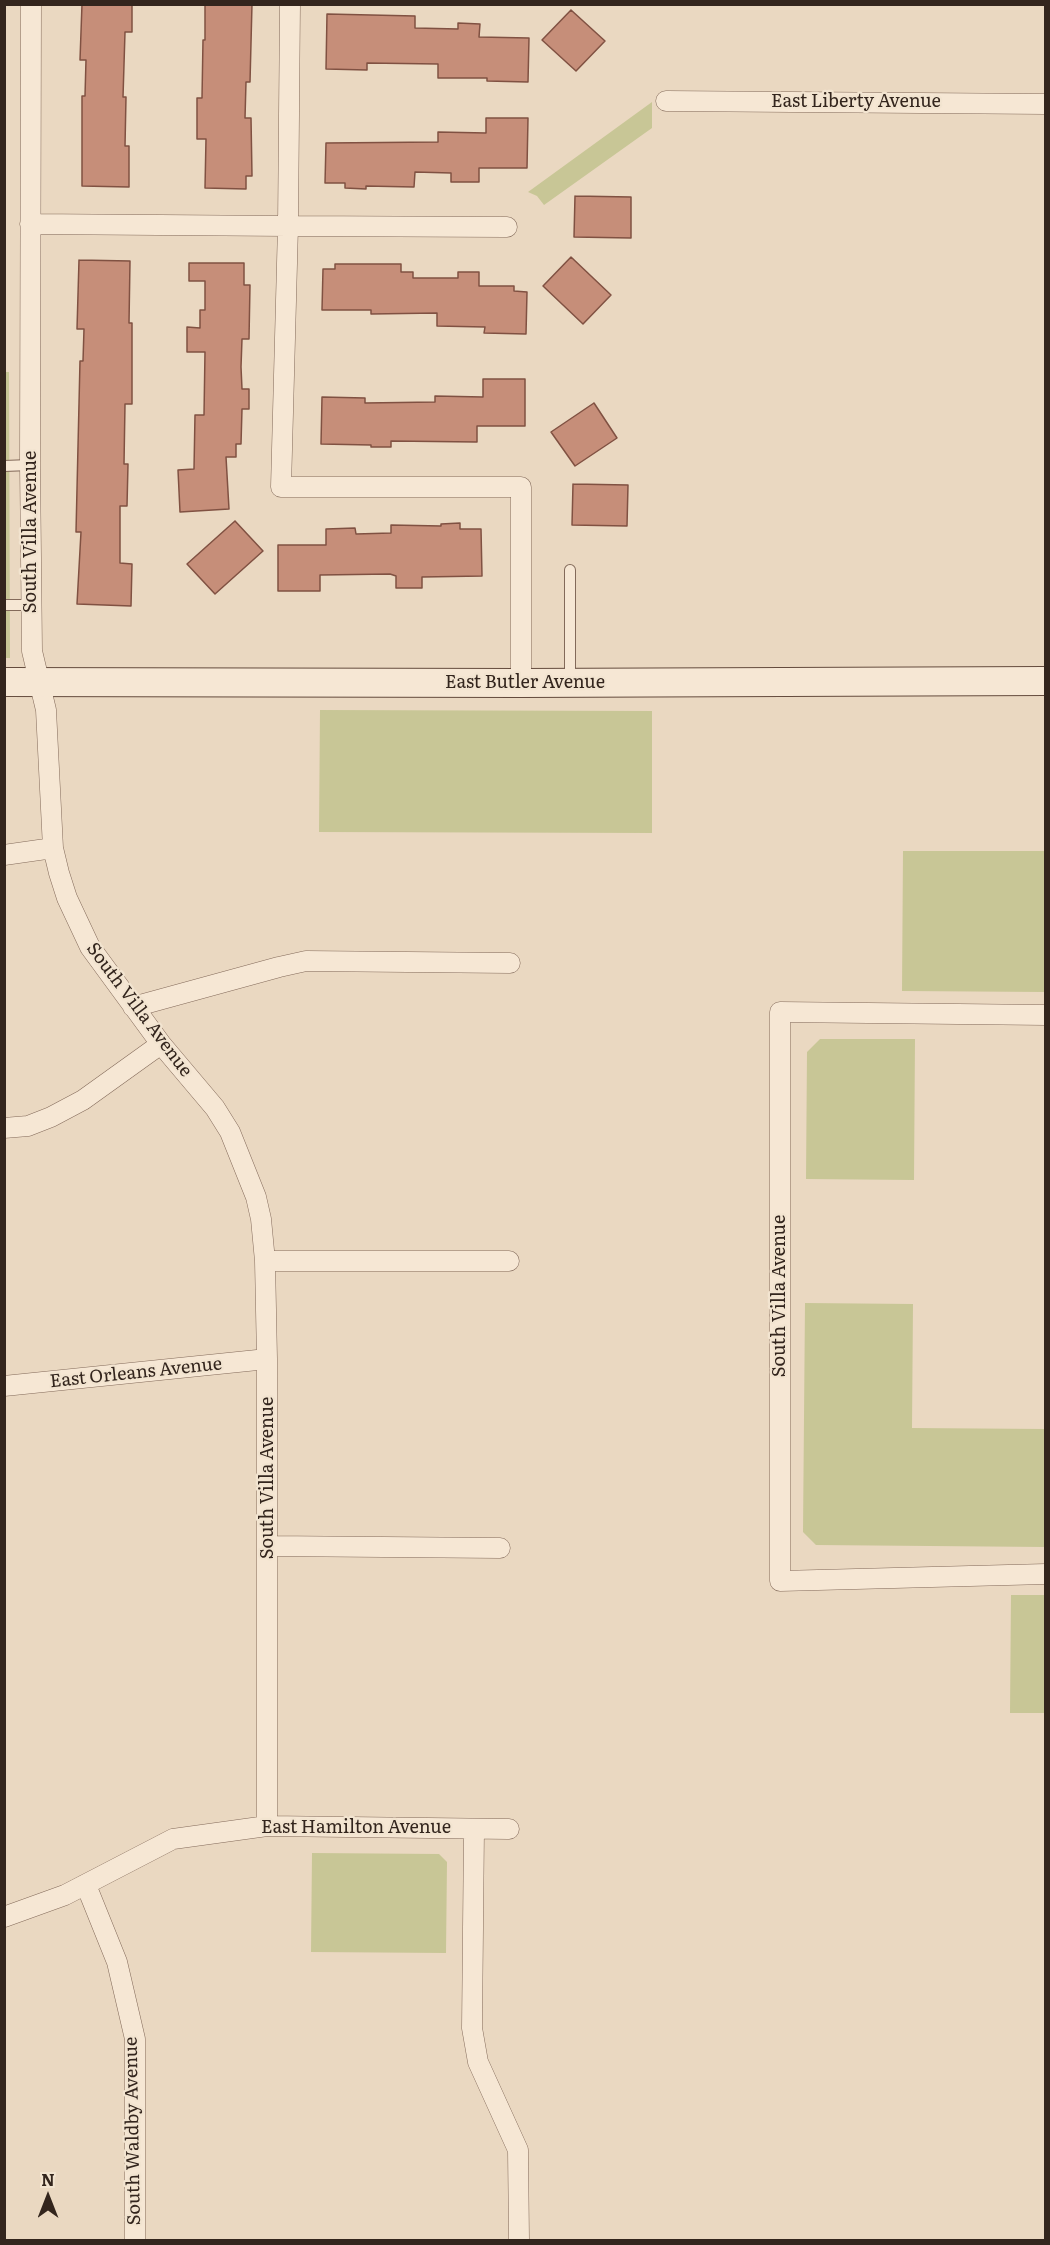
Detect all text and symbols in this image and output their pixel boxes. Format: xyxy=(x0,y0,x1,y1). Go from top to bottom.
street label: East Liberty Avenue xyxy=(771,91,941,113)
street label: South Villa Avenue xyxy=(20,451,42,613)
street label: East Butler Avenue xyxy=(445,672,605,694)
street label: South Villa Avenue xyxy=(81,939,197,1081)
street label: South Villa Avenue xyxy=(769,1215,791,1377)
street label: East Orleans Avenue xyxy=(49,1353,223,1393)
street label: South Villa Avenue xyxy=(257,1397,279,1559)
street label: East Hamilton Avenue xyxy=(261,1817,451,1839)
street label: South Waldby Avenue xyxy=(121,2036,145,2226)
north arrow xyxy=(18,2167,78,2227)
text: N xyxy=(41,2167,55,2191)

